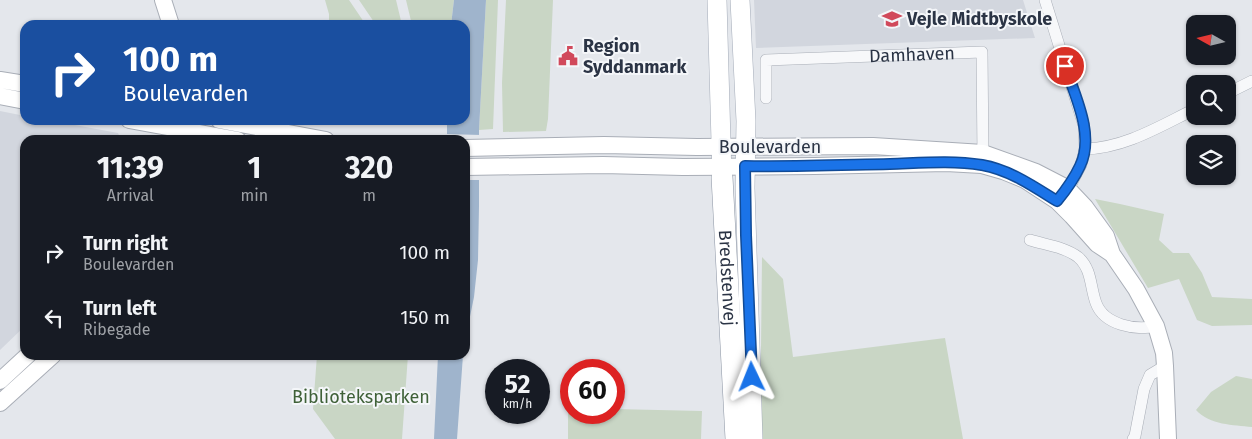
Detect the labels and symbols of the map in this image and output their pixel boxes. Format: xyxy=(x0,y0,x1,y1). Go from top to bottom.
school or university icon: Vejle Midtbyskole xyxy=(881,8,903,30)
place label: Vejle Midtbyskole xyxy=(906,8,1052,30)
north arrow xyxy=(1186,15,1236,65)
place label: Region Syddanmark xyxy=(583,35,687,78)
street label: Damhaven xyxy=(869,42,955,67)
public building icon: Region Syddanmark xyxy=(557,45,579,67)
pin xyxy=(1044,45,1086,87)
street label: Boulevarden xyxy=(719,136,821,158)
street label: Bredstenvej xyxy=(714,229,741,327)
position arrow xyxy=(725,350,777,402)
speed limit sign: 60 xyxy=(560,359,625,424)
park label: Biblioteksparken xyxy=(292,386,430,408)

